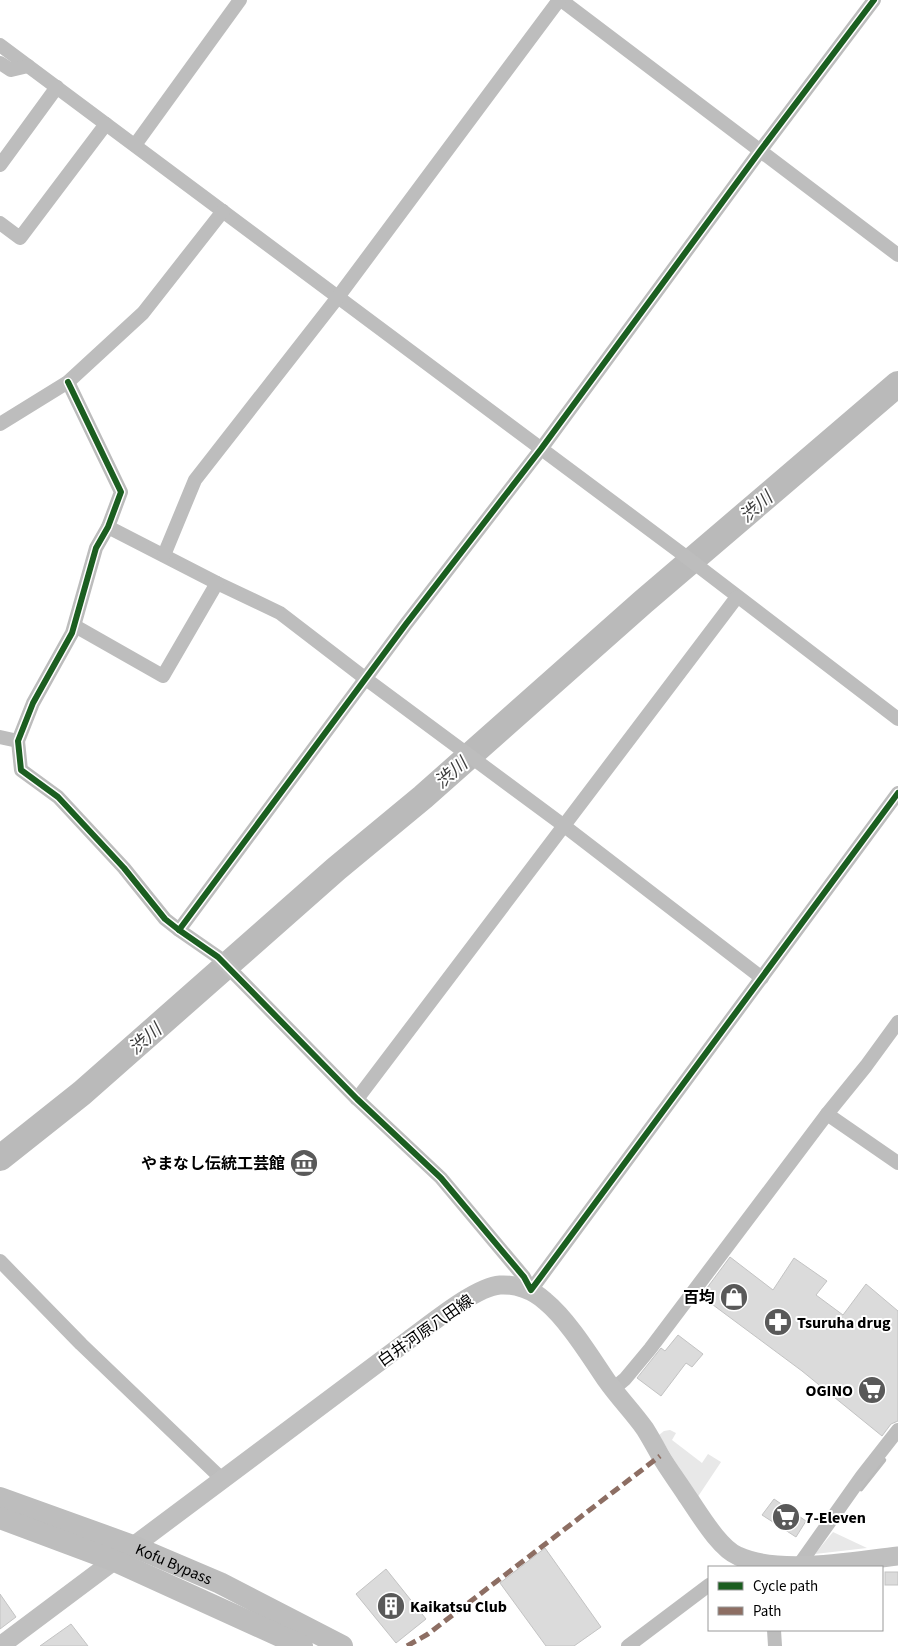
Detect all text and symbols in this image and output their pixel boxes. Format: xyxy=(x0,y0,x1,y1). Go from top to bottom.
water label: 渋川 xyxy=(735,485,780,529)
water label: 渋川 xyxy=(430,751,475,795)
water label: 渋川 xyxy=(124,1017,169,1061)
museum icon: やまなし伝統工芸館 xyxy=(289,1148,319,1178)
place label: やまなし伝統工芸館 xyxy=(141,1153,285,1175)
shop icon: 百均 xyxy=(719,1282,749,1312)
place label: 百均 xyxy=(683,1287,715,1309)
street label: 白井河原八田線 xyxy=(373,1290,478,1372)
pharmacy icon: Tsuruha drug xyxy=(763,1307,793,1337)
place label: Tsuruha drug xyxy=(797,1312,891,1334)
supermarket icon: OGINO xyxy=(857,1375,887,1405)
place label: OGINO xyxy=(805,1380,853,1402)
supermarket icon: 7-Eleven xyxy=(771,1502,801,1532)
place label: 7-Eleven xyxy=(805,1507,866,1529)
street label: Kofu Bypass xyxy=(132,1538,216,1591)
legend xyxy=(708,1566,883,1631)
text: Cycle path xyxy=(753,1576,818,1597)
building icon: Kaikatsu Club xyxy=(376,1591,406,1621)
place label: Kaikatsu Club xyxy=(410,1596,507,1618)
text: Path xyxy=(753,1601,781,1622)

